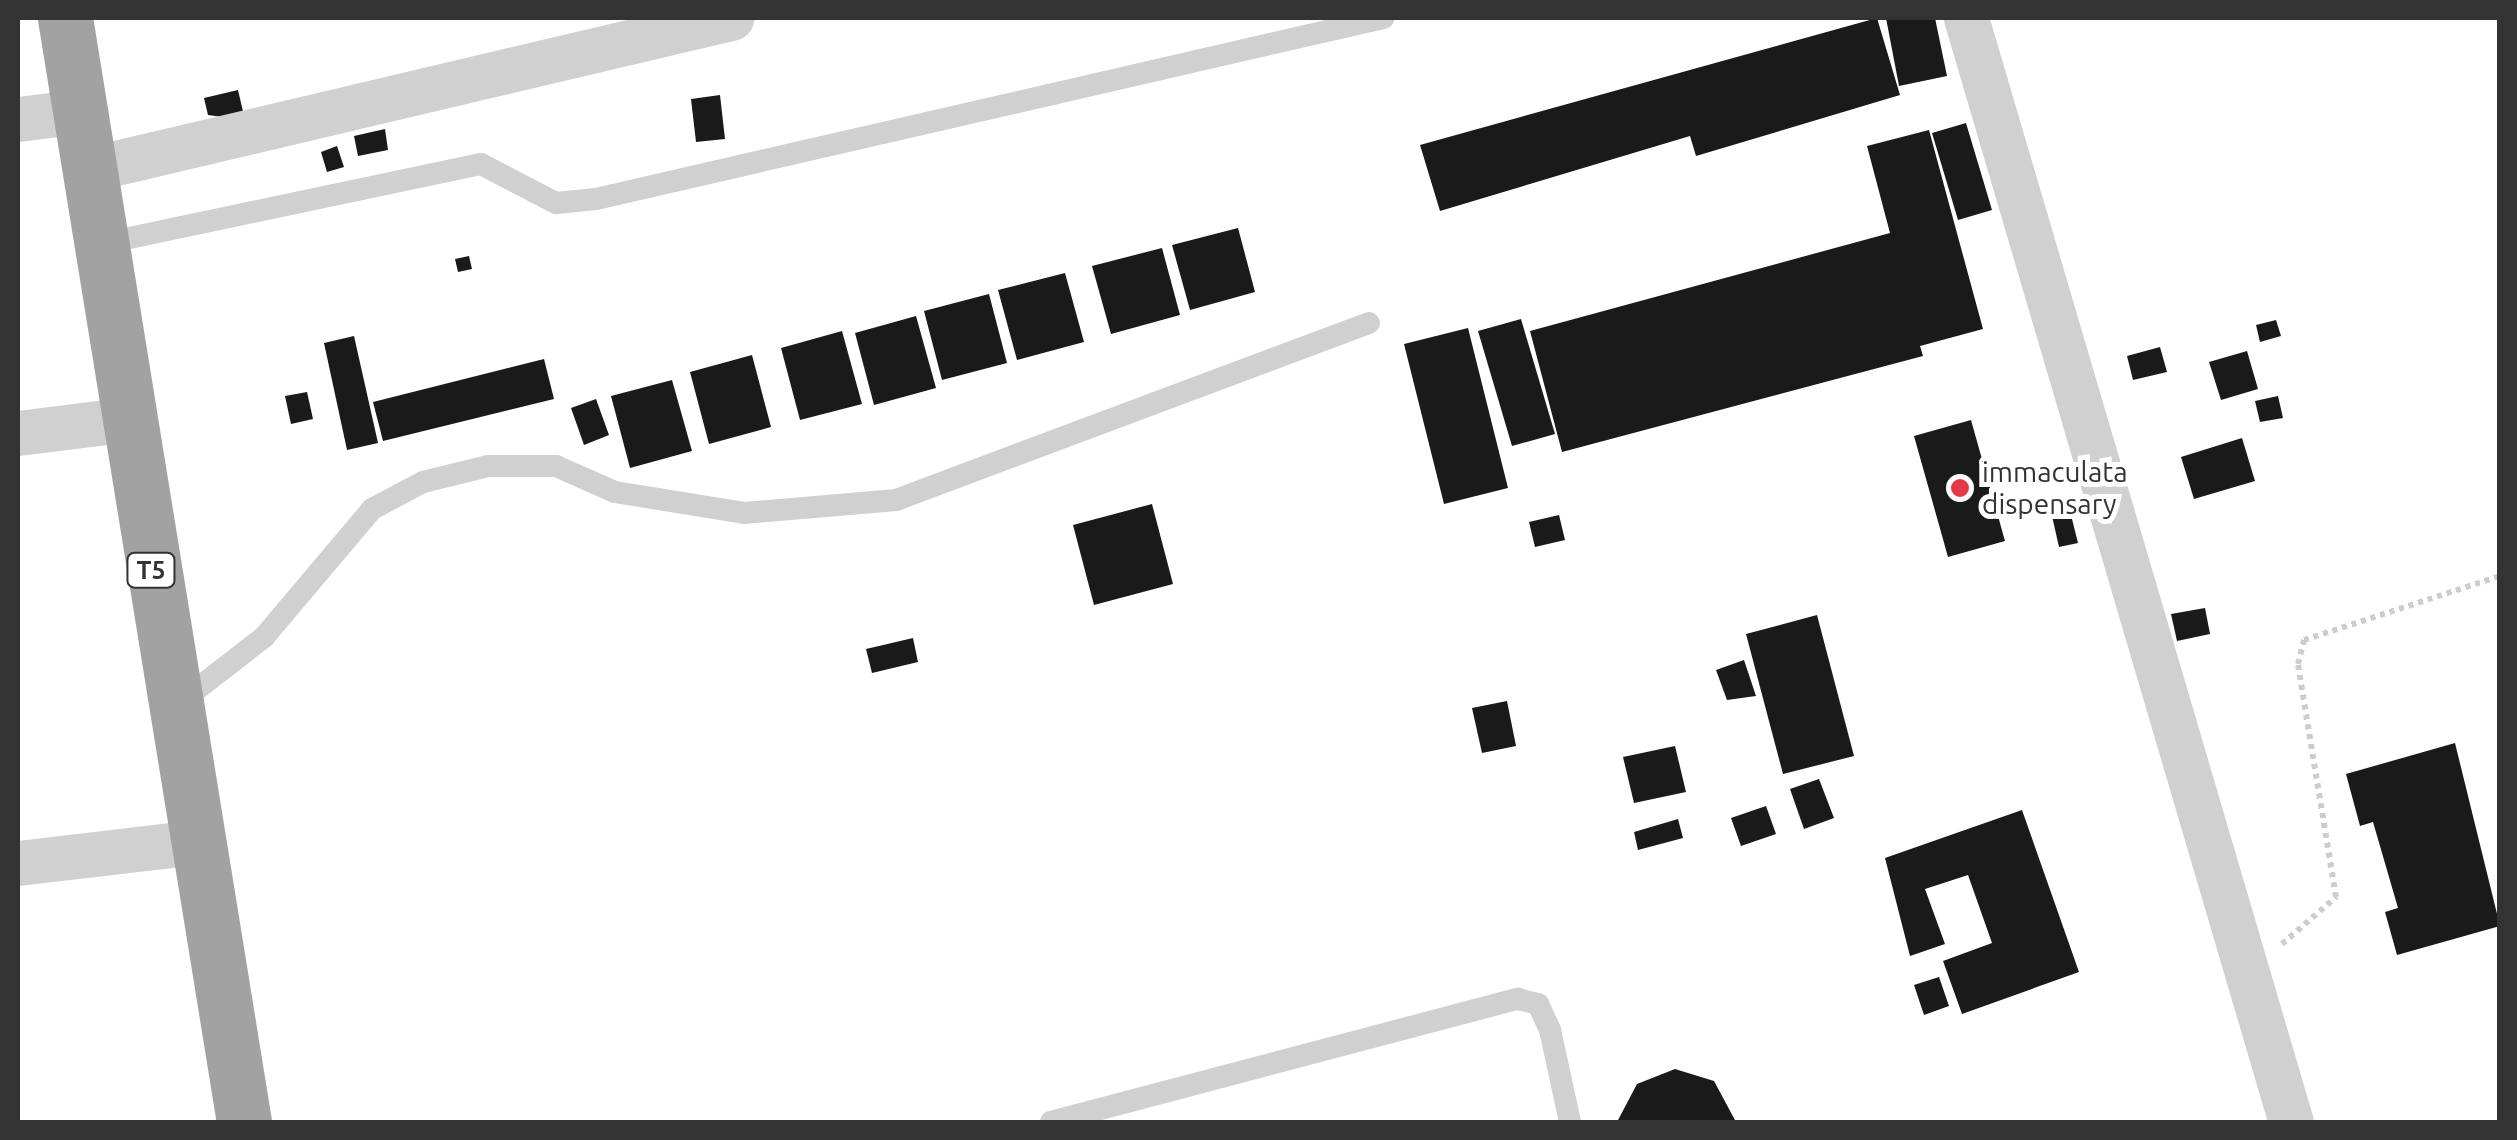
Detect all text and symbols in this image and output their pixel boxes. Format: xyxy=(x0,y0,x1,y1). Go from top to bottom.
place label: immaculata dispensary xyxy=(1982,455,2128,521)
marker: immaculata dispensary xyxy=(1947,475,1973,501)
road number: T5 xyxy=(126,550,176,590)

